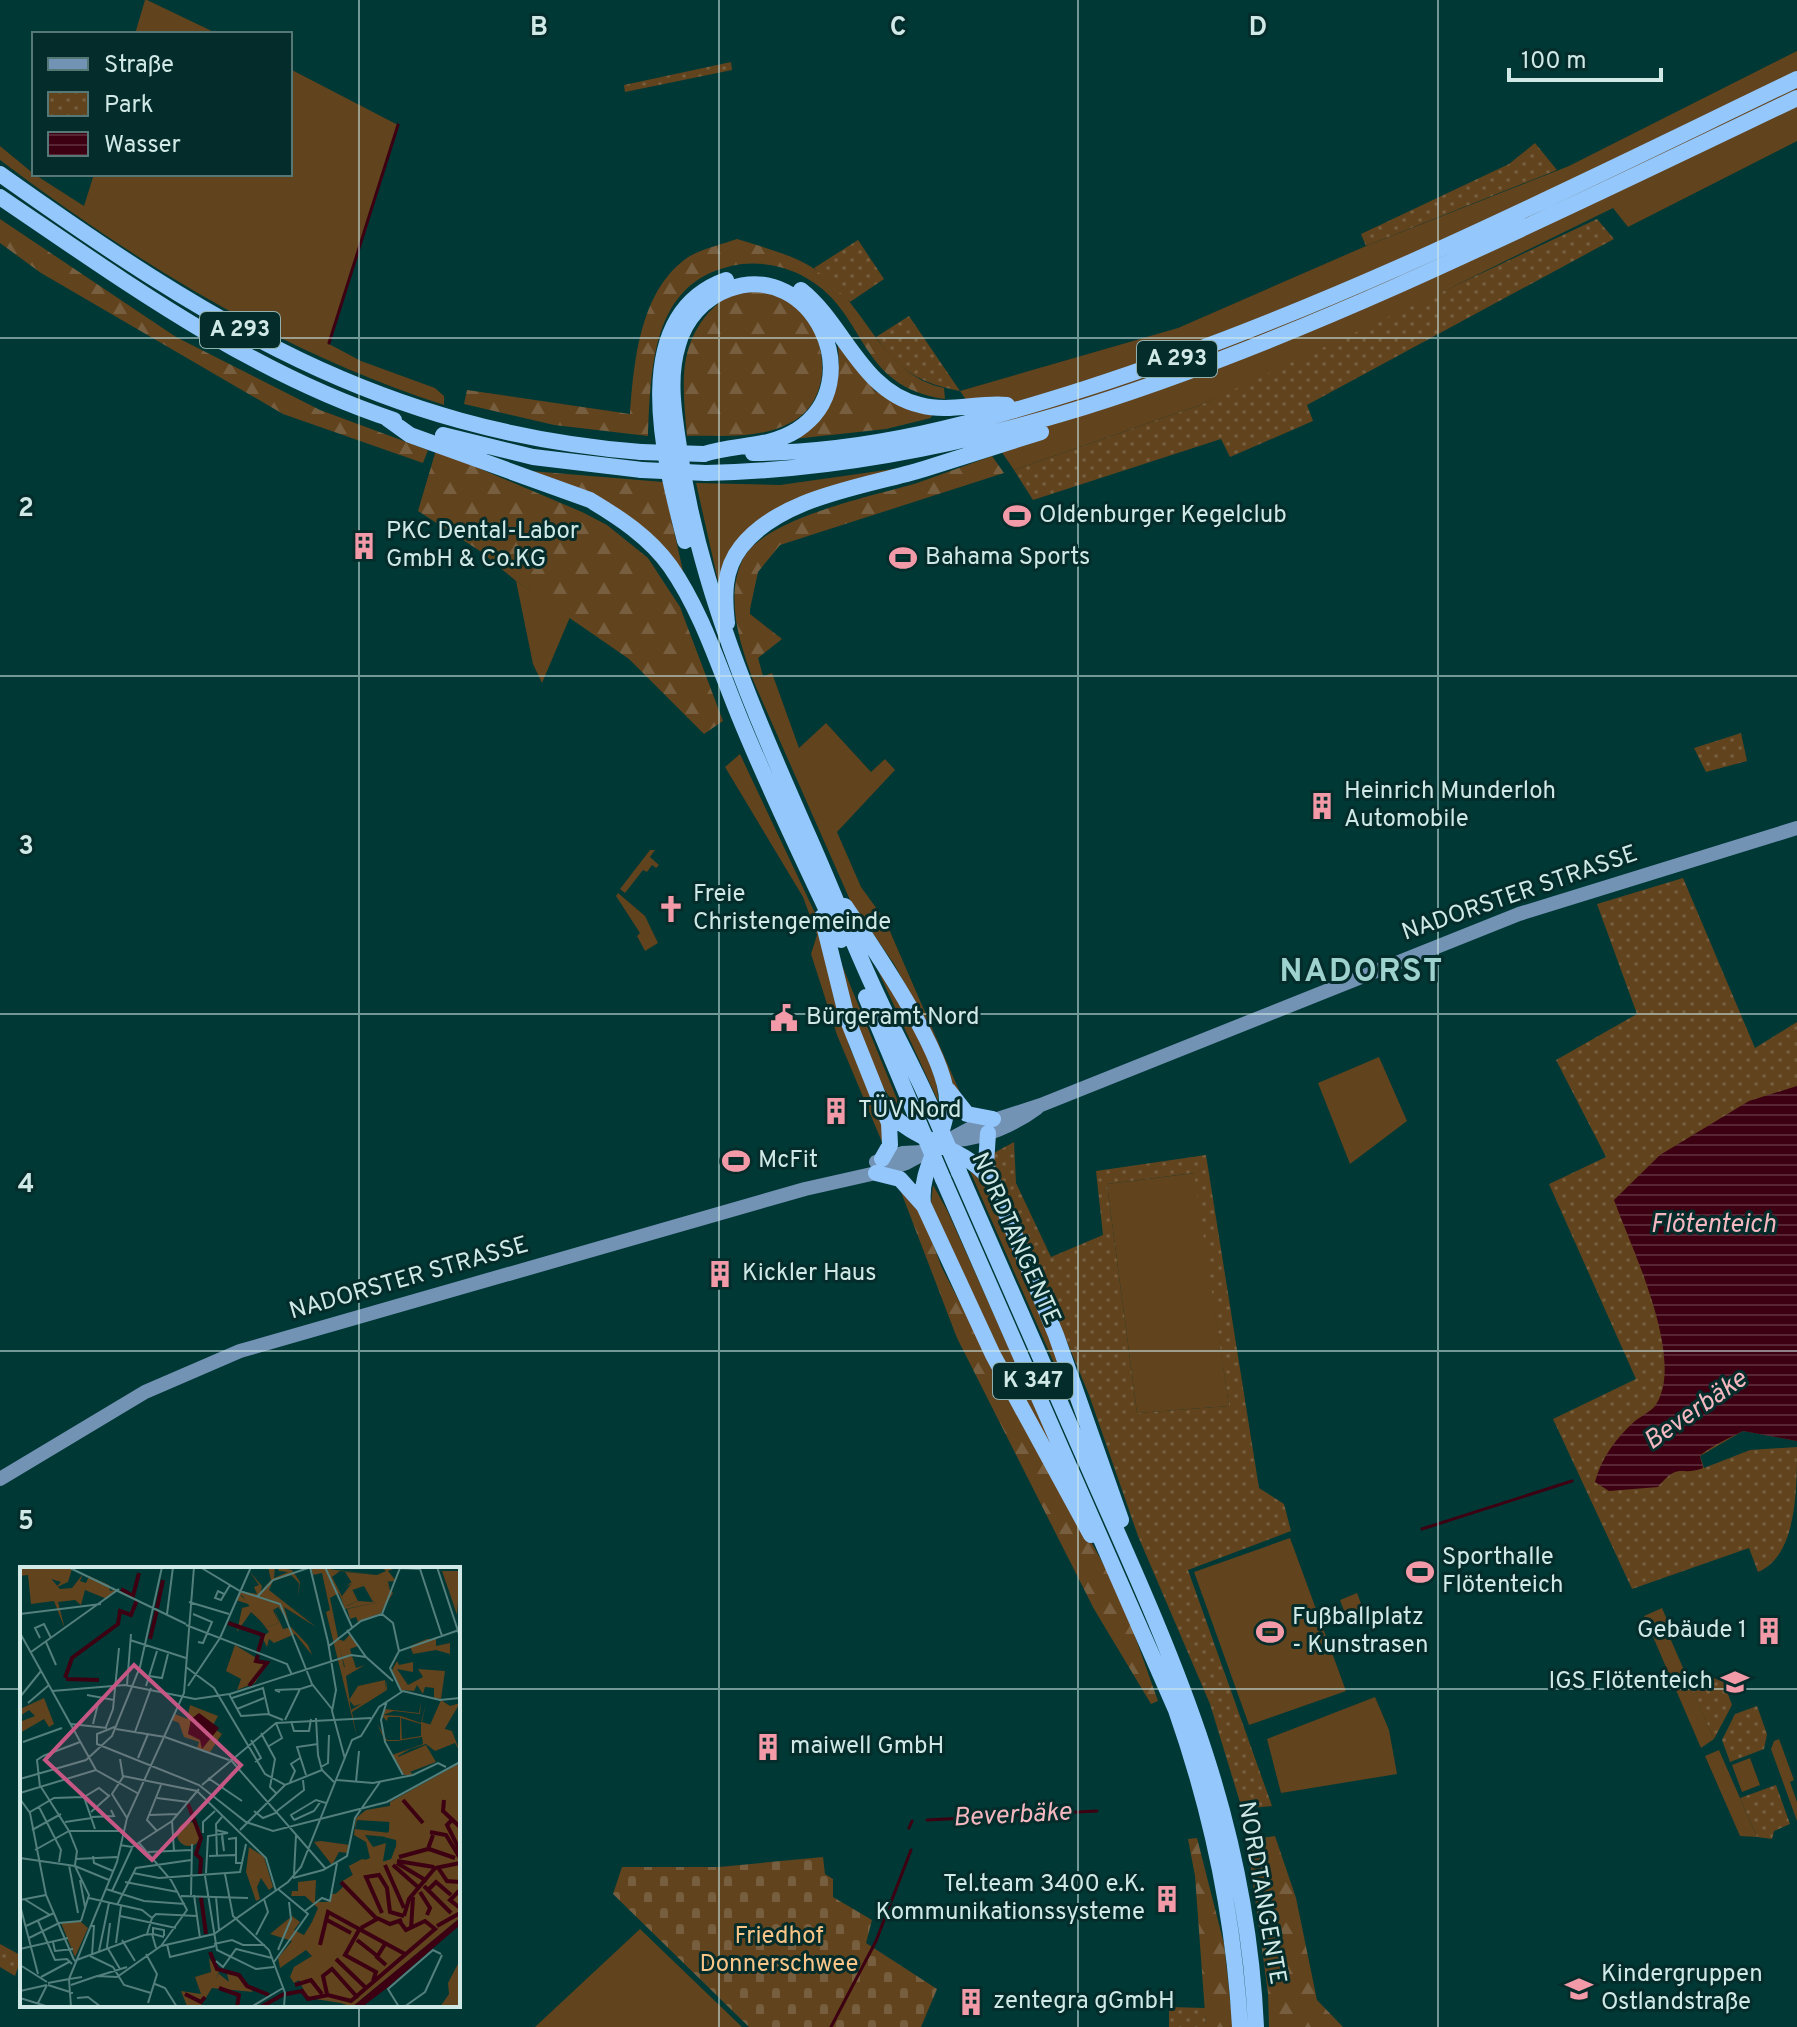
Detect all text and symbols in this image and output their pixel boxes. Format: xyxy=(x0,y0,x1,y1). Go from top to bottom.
text: B xyxy=(530,12,548,45)
text: C xyxy=(890,12,906,45)
text: D xyxy=(1249,12,1267,45)
legend xyxy=(32,32,292,176)
scale bar xyxy=(1509,32,1661,82)
text: 100 m xyxy=(1521,47,1587,77)
text: Straße xyxy=(104,51,174,81)
text: Park xyxy=(104,91,154,121)
text: Wasser xyxy=(104,131,181,161)
road number: A 293 xyxy=(200,312,280,348)
road number: A 293 xyxy=(1137,341,1217,377)
text: 2 xyxy=(18,493,34,526)
sports icon: Oldenburger Kegelclub xyxy=(1002,501,1032,531)
place label: Oldenburger Kegelclub xyxy=(1039,501,1287,531)
place label: PKC Dental-Labor GmbH & Co.KG xyxy=(386,517,579,575)
building icon: PKC Dental-Labor GmbH & Co.KG xyxy=(349,531,379,561)
sports icon: Bahama Sports xyxy=(888,543,918,573)
place label: Bahama Sports xyxy=(925,543,1090,573)
place label: Heinrich Munderloh Automobile xyxy=(1344,777,1556,835)
building icon: Heinrich Munderloh Automobile xyxy=(1307,791,1337,821)
text: 3 xyxy=(18,831,34,864)
street label: NADORSTER STRASSE xyxy=(1398,840,1642,948)
place label: Freie Christengemeinde xyxy=(693,880,891,938)
church icon: Freie Christengemeinde xyxy=(656,894,686,924)
district label: NADORST xyxy=(1280,953,1444,993)
public building icon: Bürgeramt Nord xyxy=(769,1003,799,1033)
place label: Bürgeramt Nord xyxy=(806,1003,980,1033)
place label: TÜV Nord xyxy=(858,1094,961,1126)
building icon: TÜV Nord xyxy=(821,1096,851,1126)
sports icon: McFit xyxy=(721,1146,751,1176)
place label: McFit xyxy=(758,1146,818,1176)
street label: NORDTANGENTE xyxy=(964,1148,1066,1330)
text: 4 xyxy=(18,1169,34,1202)
water label: Flötenteich xyxy=(1650,1209,1776,1242)
street label: NADORSTER STRASSE xyxy=(286,1230,532,1328)
building icon: Kickler Haus xyxy=(705,1259,735,1289)
place label: Kickler Haus xyxy=(742,1259,877,1289)
road number: K 347 xyxy=(993,1363,1073,1399)
water label: Beverbäke xyxy=(1638,1363,1754,1459)
text: 5 xyxy=(18,1506,34,1539)
place label: Sporthalle Flötenteich xyxy=(1442,1543,1563,1601)
sports icon: Sporthalle Flötenteich xyxy=(1405,1557,1435,1587)
inset map xyxy=(20,1567,460,2007)
place label: Fußballplatz - Kunstrasen xyxy=(1292,1603,1428,1661)
place label: Gebäude 1 xyxy=(1637,1616,1747,1646)
building icon: Gebäude 1 xyxy=(1754,1616,1784,1646)
sports icon: Fußballplatz - Kunstrasen xyxy=(1255,1617,1285,1647)
place label: IGS Flötenteich xyxy=(1549,1667,1713,1697)
school or university icon: IGS Flötenteich xyxy=(1720,1667,1750,1697)
building icon: maiwell GmbH xyxy=(753,1732,783,1762)
place label: maiwell GmbH xyxy=(790,1732,944,1762)
water label: Beverbäke xyxy=(952,1796,1073,1836)
street label: NORDTANGENTE xyxy=(1230,1799,1292,1987)
place label: Tel.team 3400 e.K. Kommunikationssysteme xyxy=(875,1870,1145,1928)
building icon: Tel.team 3400 e.K. Kommunikationssysteme xyxy=(1152,1884,1182,1914)
park label: Friedhof Donnerschwee xyxy=(700,1922,858,1980)
place label: Kindergruppen Ostlandstraße xyxy=(1601,1960,1763,2018)
school or university icon: Kindergruppen Ostlandstraße xyxy=(1564,1974,1594,2004)
building icon: zentegra gGmbH xyxy=(956,1987,986,2017)
place label: zentegra gGmbH xyxy=(993,1987,1175,2017)

